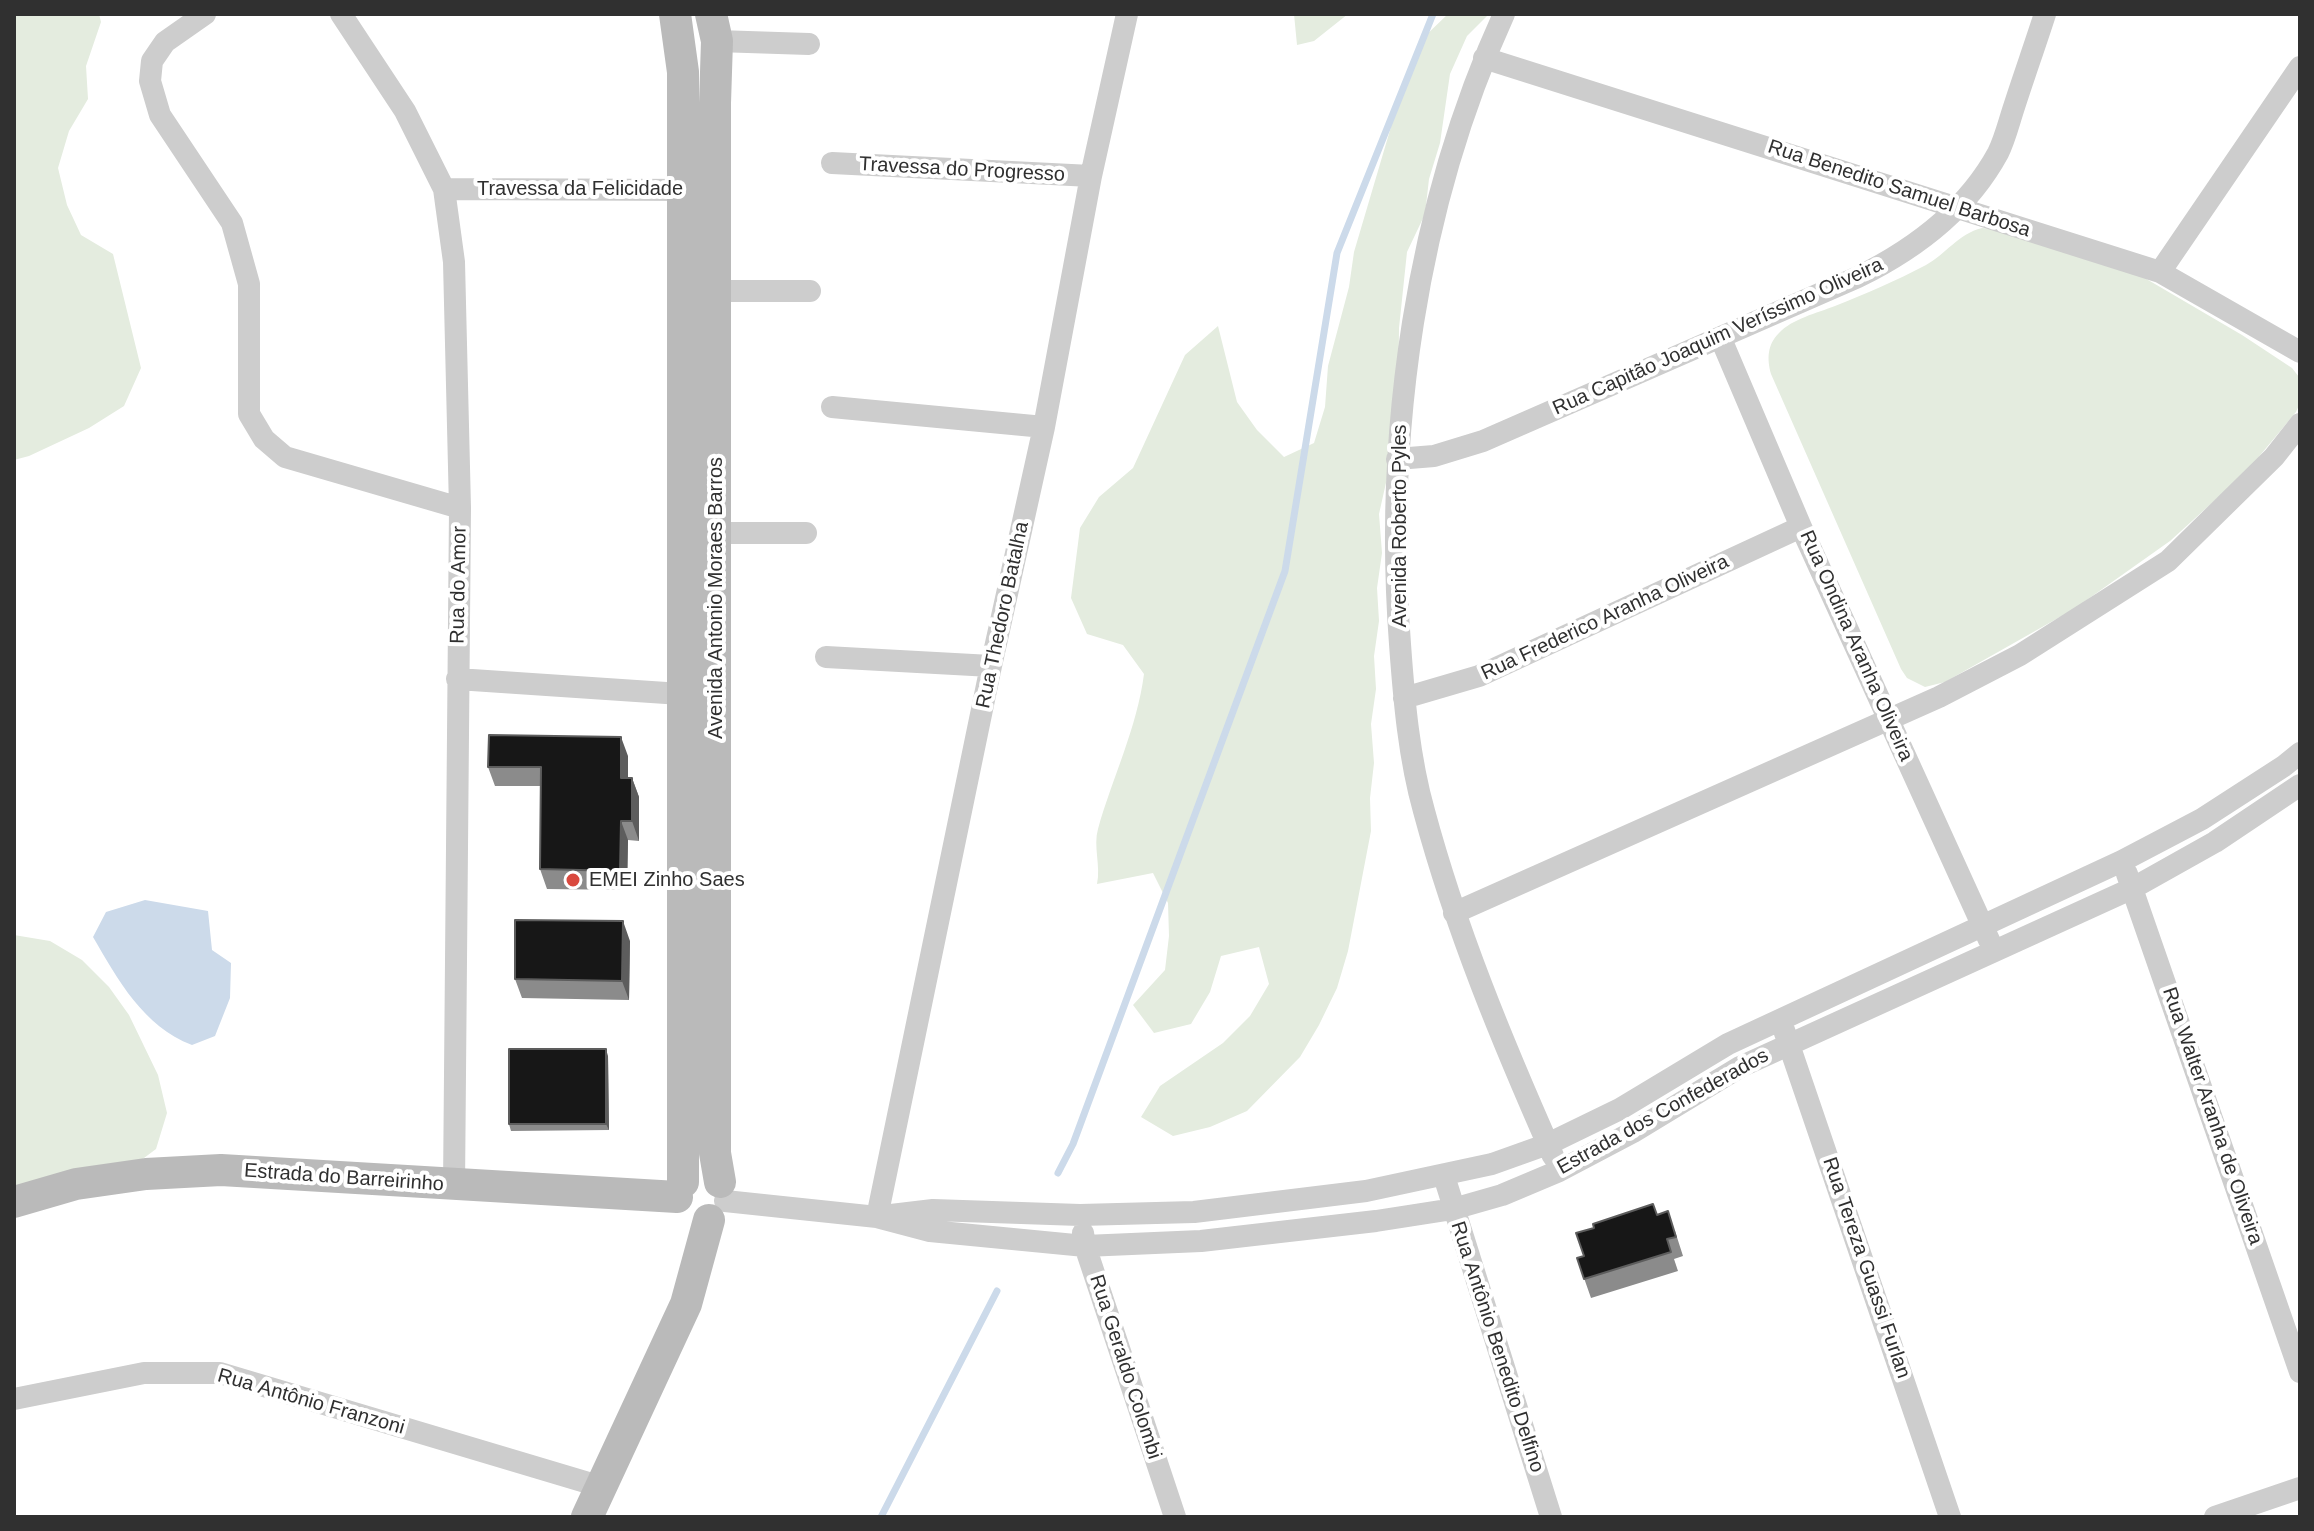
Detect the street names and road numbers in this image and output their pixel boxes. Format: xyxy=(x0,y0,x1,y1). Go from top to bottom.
street label: Rua Benedito Samuel Barbosa xyxy=(1765,135,2033,243)
street label: Travessa do Progresso xyxy=(859,153,1065,187)
street label: Travessa da Felicidade xyxy=(477,177,683,201)
street label: Rua Capitão Joaquim Veríssimo Oliveira xyxy=(1549,253,1887,421)
street label: Avenida Roberto Pyles xyxy=(1388,424,1412,628)
street label: Avenida Antonio Moraes Barros xyxy=(704,457,728,739)
street label: Rua Thedoro Batalha xyxy=(971,520,1035,710)
street label: Rua do Amor xyxy=(446,526,472,644)
street label: Rua Ondina Aranha Oliveira xyxy=(1794,527,1918,765)
street label: Rua Frederico Aranha Oliveira xyxy=(1478,550,1732,686)
street label: Rua Walter Aranha de Oliveira xyxy=(2157,984,2267,1248)
street label: Estrada dos Confederados xyxy=(1553,1044,1773,1180)
street label: Rua Tereza Guassi Furlan xyxy=(1817,1154,1915,1382)
street label: Estrada do Barreirinho xyxy=(243,1159,445,1197)
street label: Rua Antônio Benedito Delfino xyxy=(1445,1219,1549,1475)
street label: Rua Geraldo Colombi xyxy=(1084,1272,1166,1462)
street label: Rua Antônio Franzoni xyxy=(215,1364,407,1440)

